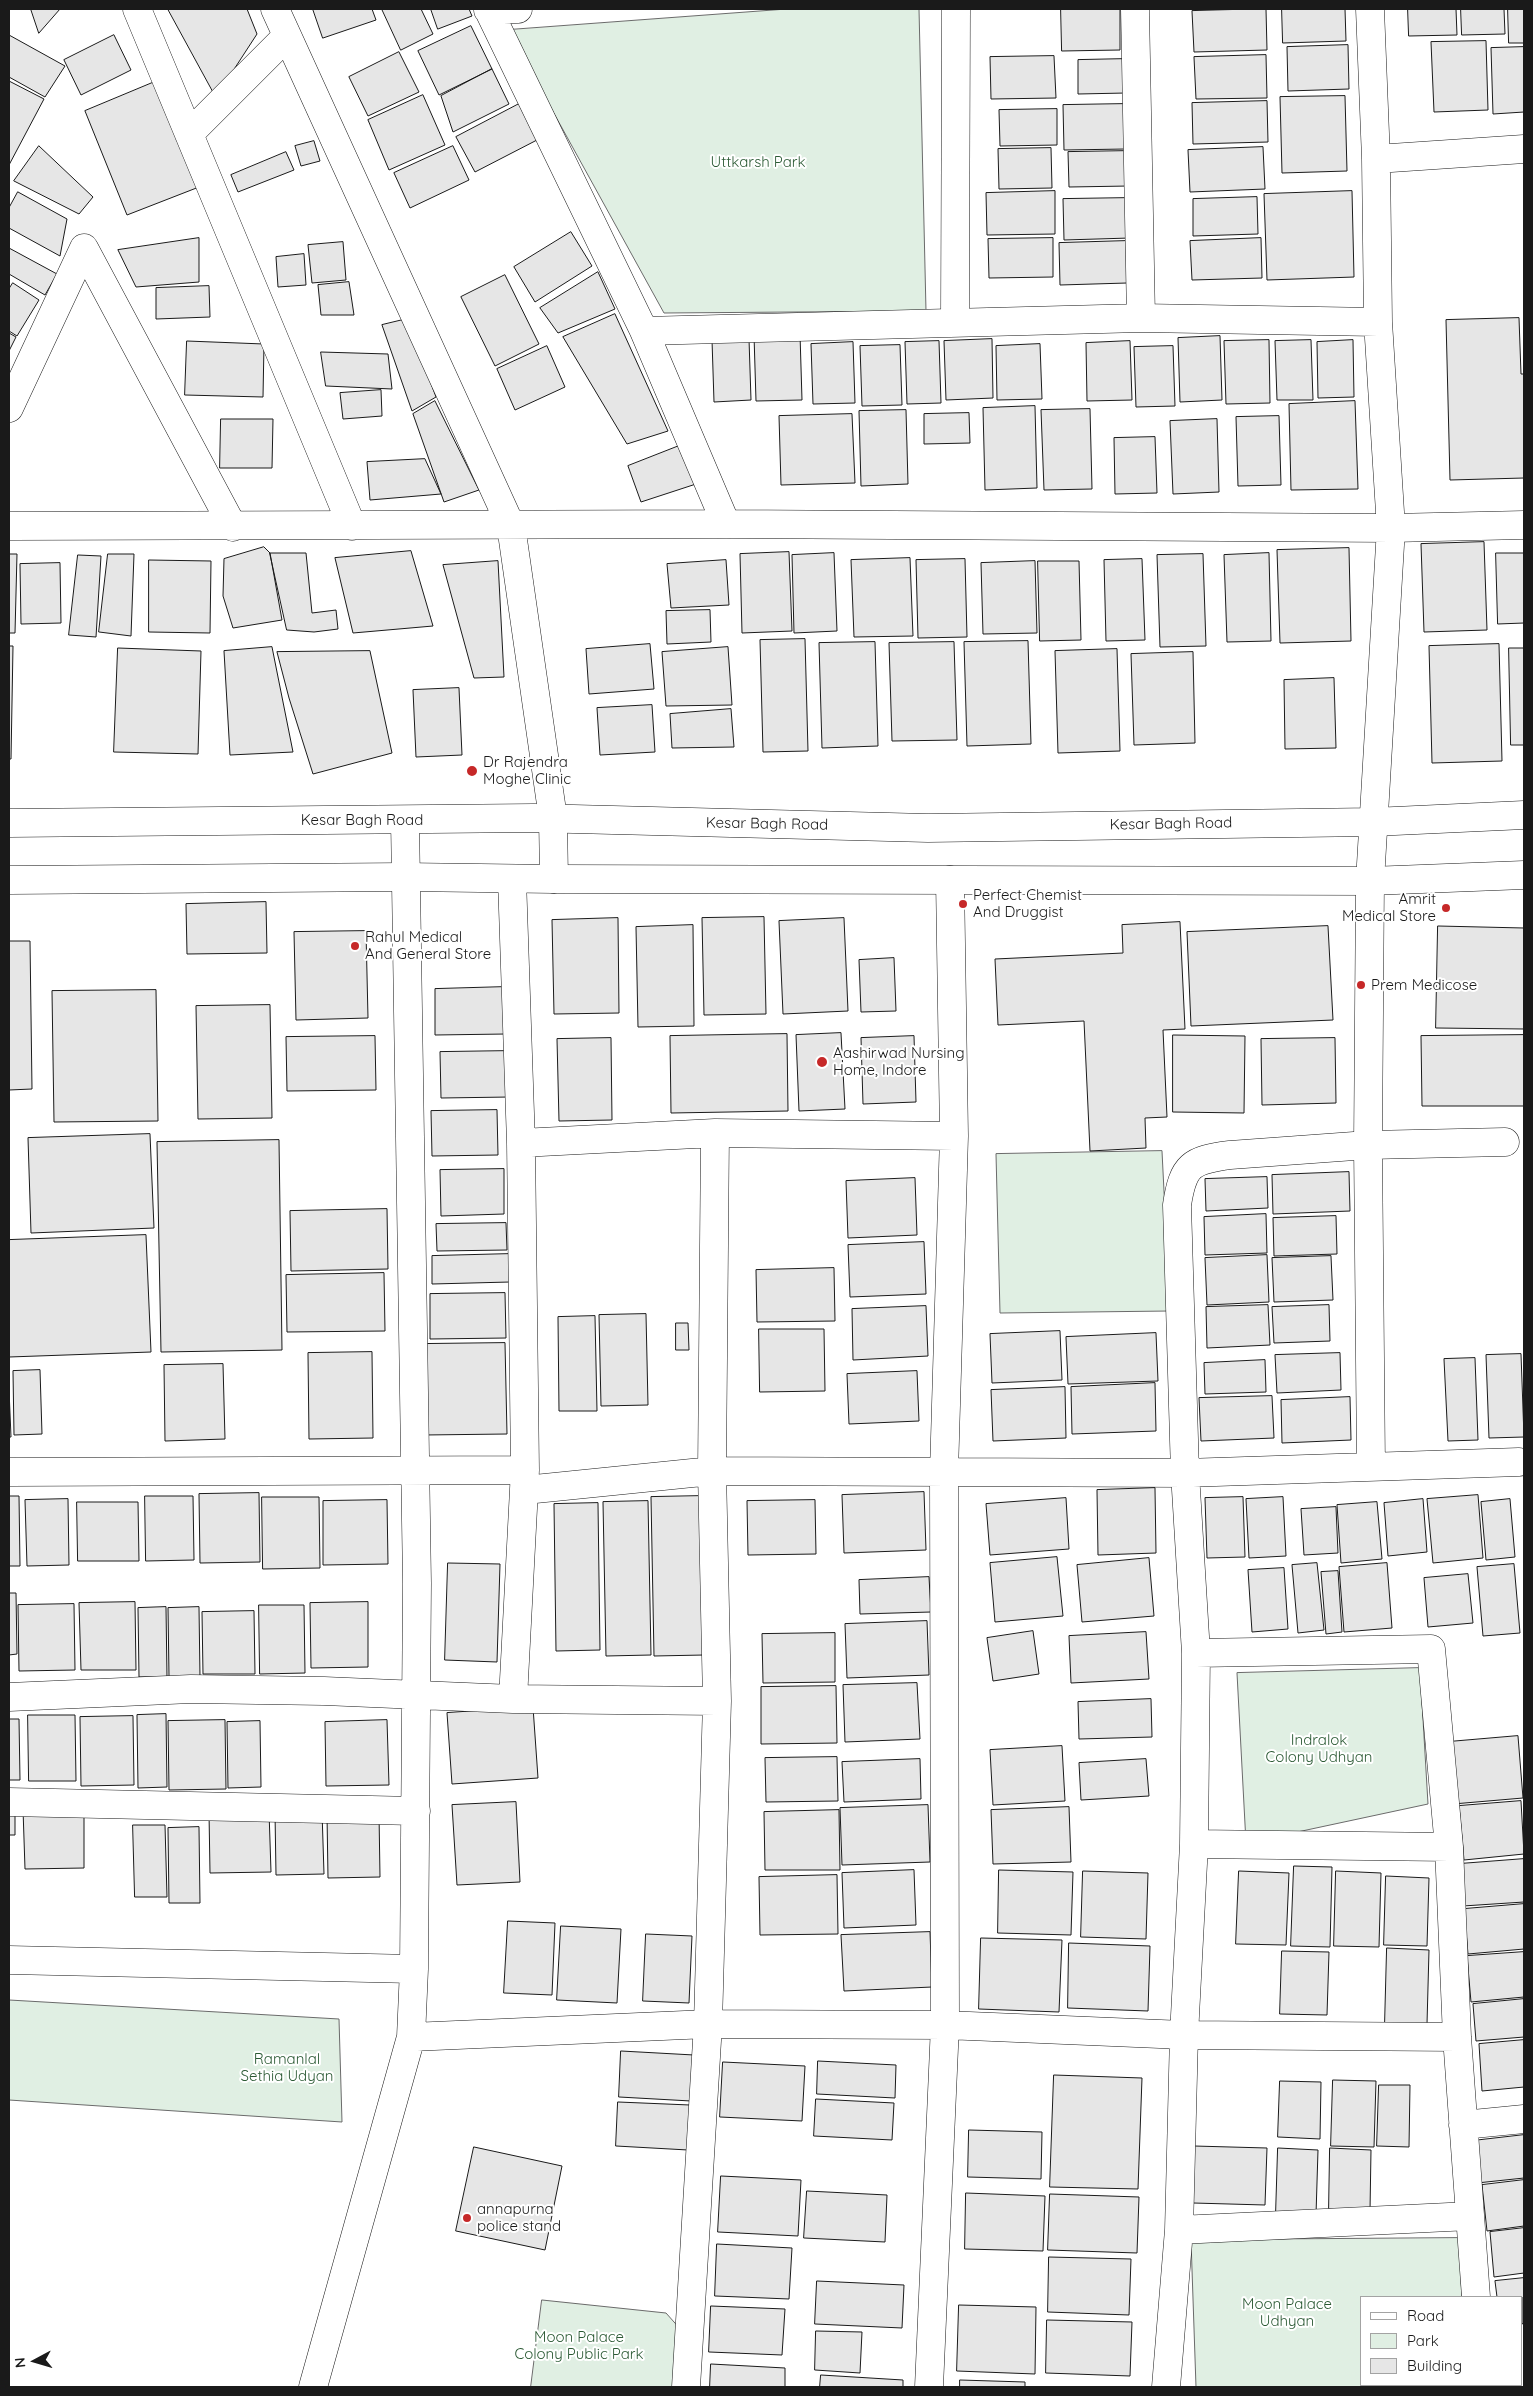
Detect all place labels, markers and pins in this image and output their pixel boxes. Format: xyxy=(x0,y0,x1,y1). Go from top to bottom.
place label: Dr Rajendra Moghe Clinic xyxy=(483,753,571,788)
marker: Dr Rajendra Moghe Clinic xyxy=(465,764,479,778)
place label: Perfect Chemist And Druggist xyxy=(973,886,1082,921)
place label: Amrit Medical Store xyxy=(1342,890,1436,925)
marker: Perfect Chemist And Druggist xyxy=(957,898,969,910)
marker: Amrit Medical Store xyxy=(1440,902,1452,914)
place label: Rahul Medical And General Store xyxy=(365,928,491,963)
marker: Rahul Medical And General Store xyxy=(349,940,361,952)
place label: Prem Medicose xyxy=(1371,976,1477,994)
marker: Prem Medicose xyxy=(1355,979,1367,991)
place label: Aashirwad Nursing Home, Indore xyxy=(833,1044,965,1079)
marker: Aashirwad Nursing Home, Indore xyxy=(815,1055,829,1069)
place label: annapurna police stand xyxy=(477,2200,561,2235)
marker: annapurna police stand xyxy=(461,2212,473,2224)

